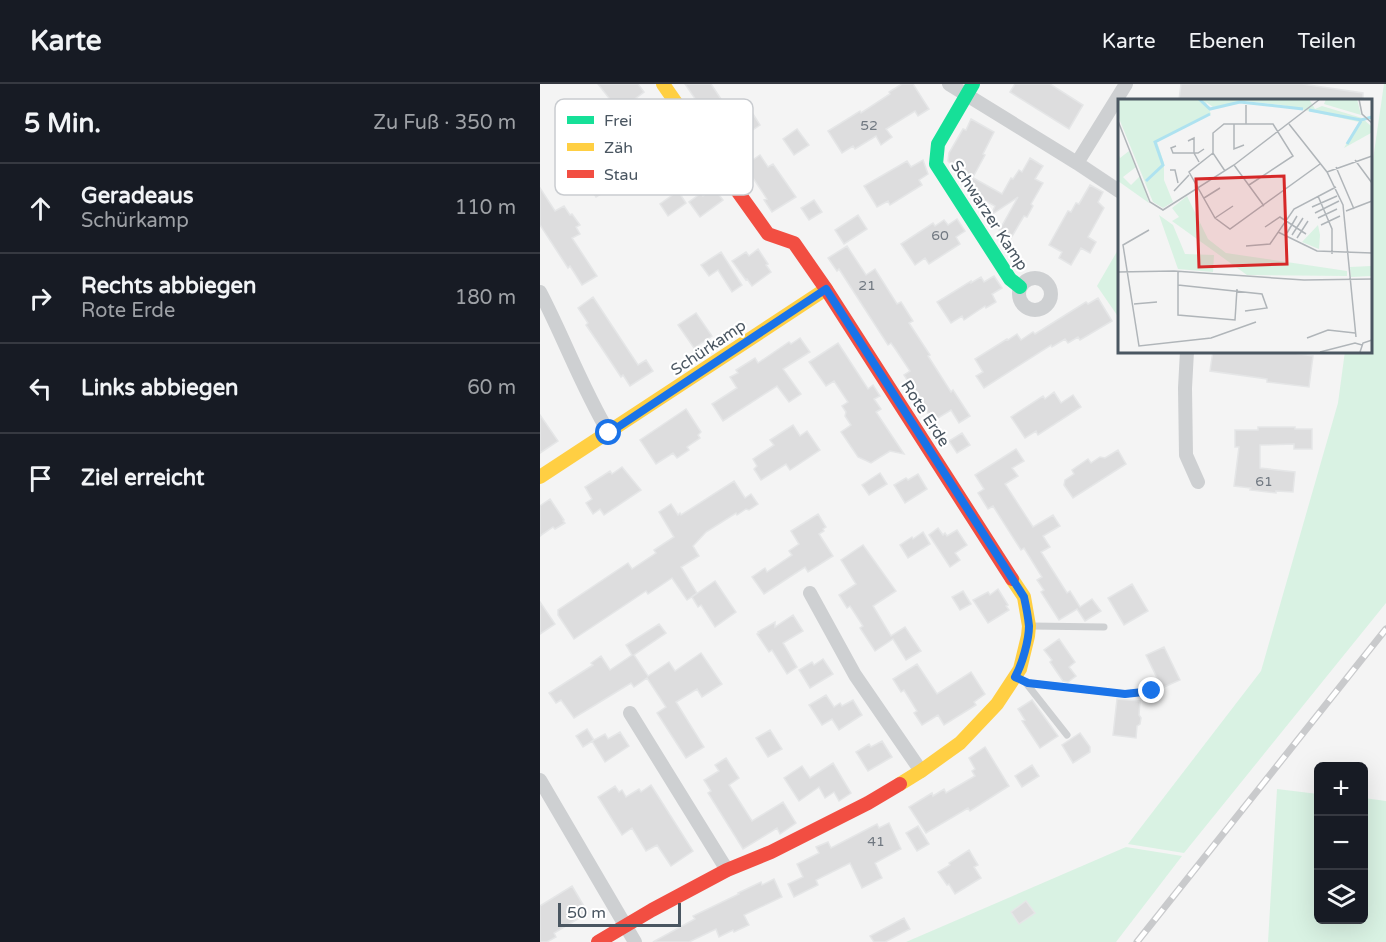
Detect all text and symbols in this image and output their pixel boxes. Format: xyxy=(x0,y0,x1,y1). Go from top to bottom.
text: Karte xyxy=(30,24,102,58)
text: Karte xyxy=(1102,29,1156,54)
text: Ebenen xyxy=(1189,29,1265,54)
text: Teilen xyxy=(1298,29,1356,54)
legend xyxy=(555,99,753,195)
inset map xyxy=(1118,99,1371,352)
text: 5 Min. xyxy=(24,108,101,139)
text: Zu Fuß · 350 m xyxy=(373,111,516,135)
text: Frei xyxy=(604,111,632,131)
house number: 52 xyxy=(860,117,878,134)
text: Zäh xyxy=(604,138,633,158)
street label: Schwarzer Kamp xyxy=(946,157,1032,274)
text: Stau xyxy=(604,165,638,185)
text: Geradeaus xyxy=(81,183,193,209)
icon: ahead xyxy=(24,192,57,225)
text: 110 m xyxy=(455,196,516,220)
text: Schürkamp xyxy=(81,209,189,233)
house number: 60 xyxy=(931,227,949,244)
text: Rechts abbiegen xyxy=(81,273,256,299)
house number: 21 xyxy=(858,277,876,294)
icon: right xyxy=(24,282,57,315)
text: 180 m xyxy=(455,286,516,310)
text: Rote Erde xyxy=(81,299,175,323)
street label: Schürkamp xyxy=(667,315,750,380)
icon: left xyxy=(24,372,57,405)
text: Links abbiegen xyxy=(81,375,239,401)
text: 60 m xyxy=(467,376,516,400)
street label: Rote Erde xyxy=(896,376,954,451)
route start xyxy=(595,419,621,445)
icon: arrive xyxy=(24,462,57,495)
text: Ziel erreicht xyxy=(81,465,204,491)
house number: 61 xyxy=(1255,473,1273,490)
route end xyxy=(1138,677,1164,703)
map controls xyxy=(1314,762,1368,924)
button: + xyxy=(1314,762,1368,816)
button: − xyxy=(1314,816,1368,870)
house number: 41 xyxy=(867,833,885,850)
button: layers xyxy=(1314,870,1368,924)
scale bar xyxy=(558,900,681,928)
text: 50 m xyxy=(567,903,606,923)

